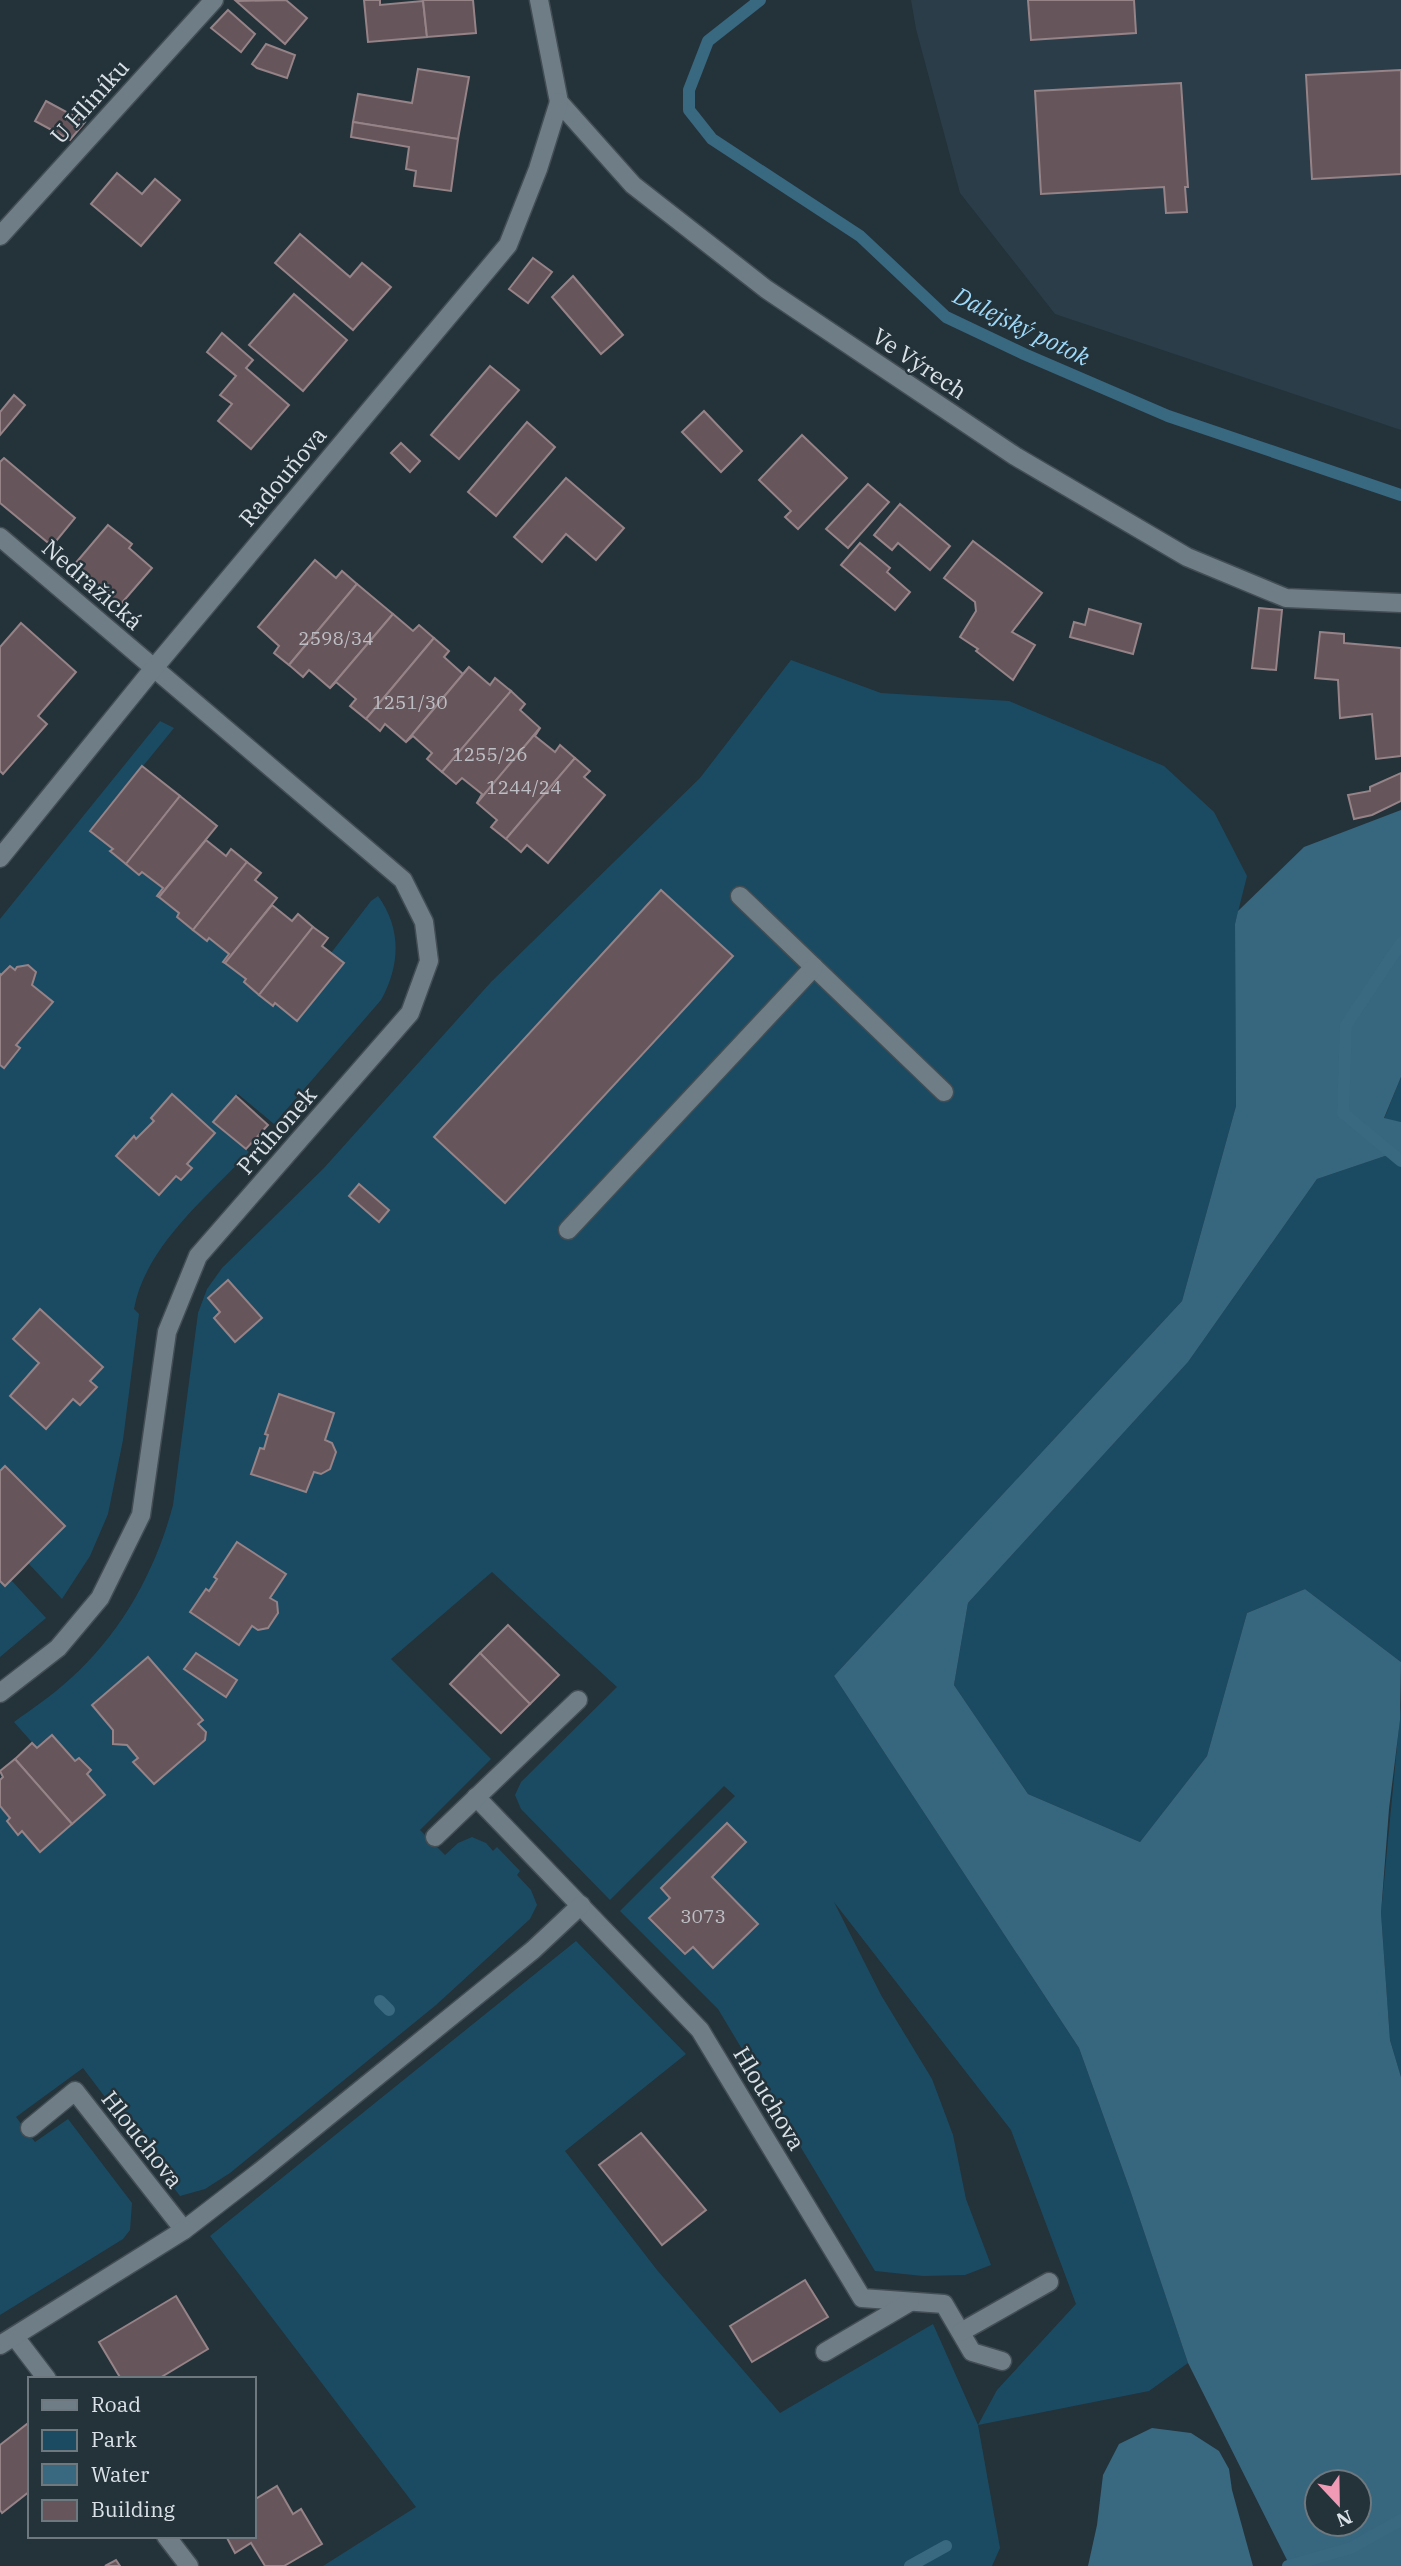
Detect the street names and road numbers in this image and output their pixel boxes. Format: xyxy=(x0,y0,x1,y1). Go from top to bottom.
street label: U Hliníku xyxy=(43,52,135,150)
street label: Ve Výrech xyxy=(867,320,973,406)
street label: Radouňova xyxy=(232,420,332,532)
street label: Nedražická xyxy=(36,532,150,636)
street label: Průhonek xyxy=(230,1079,323,1180)
street label: Hlouchova xyxy=(727,2041,813,2155)
street label: Hlouchova xyxy=(96,2084,190,2194)

